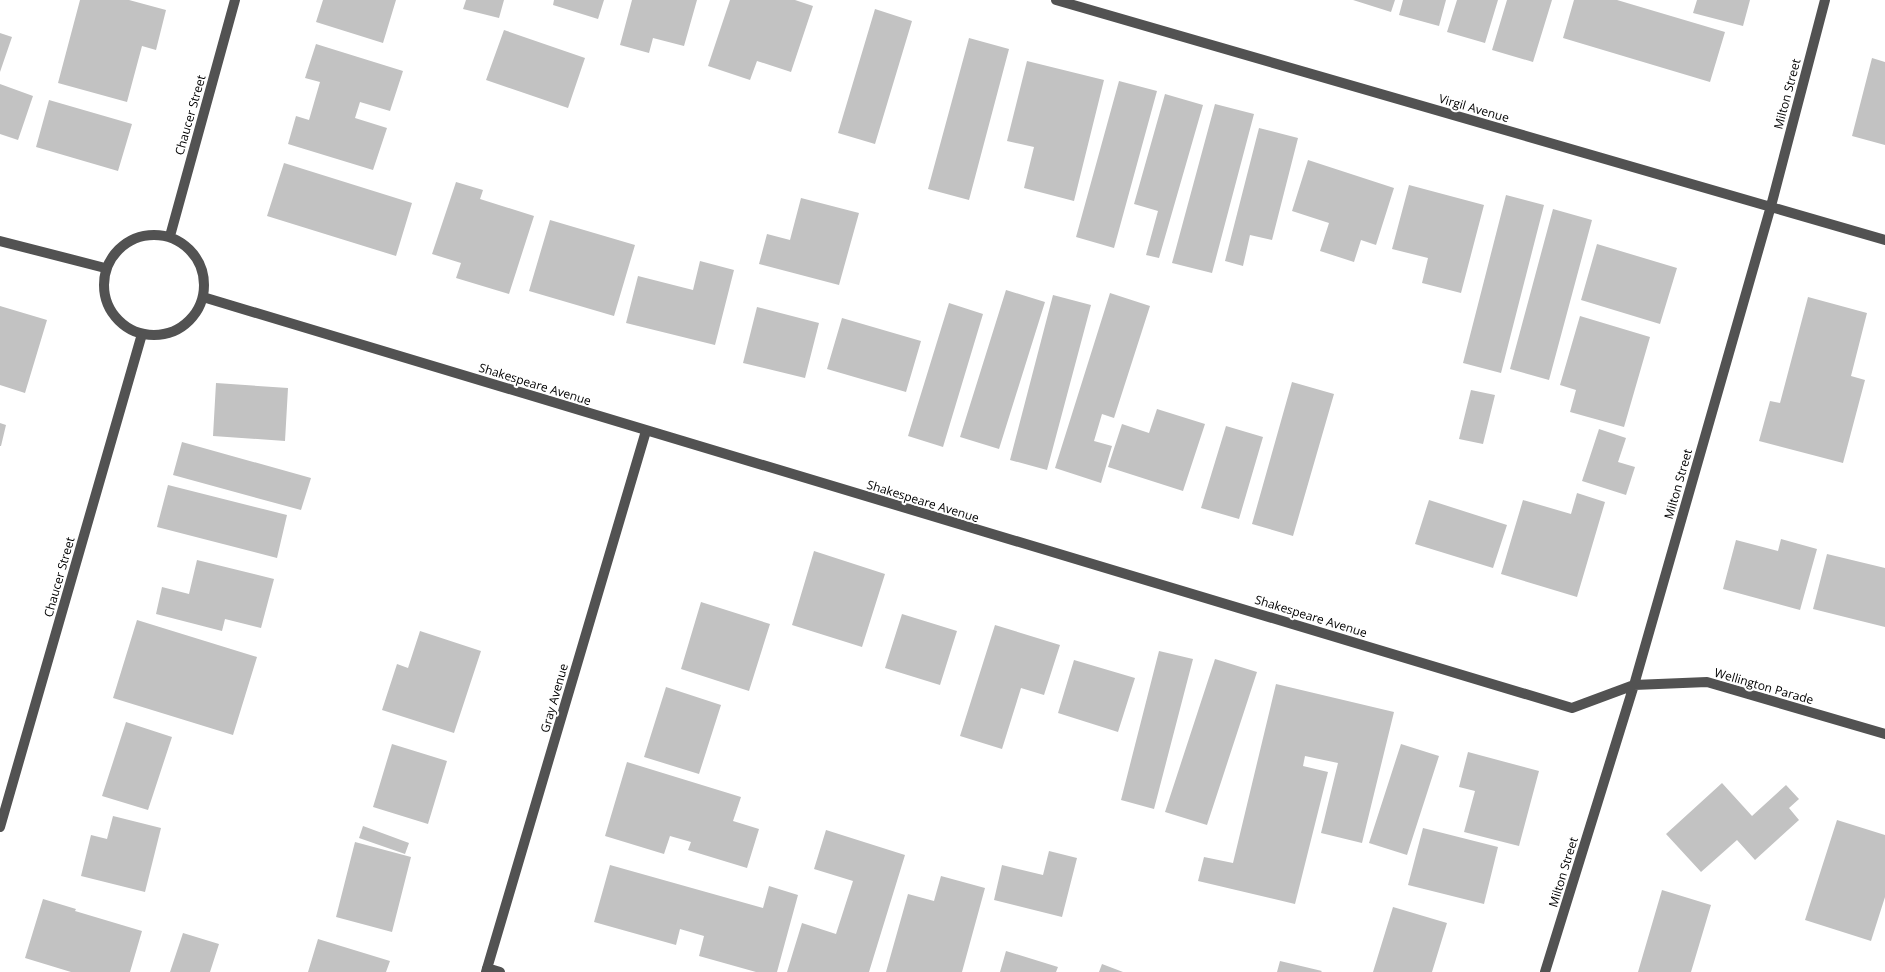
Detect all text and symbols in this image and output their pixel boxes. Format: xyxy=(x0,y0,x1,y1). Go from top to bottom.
street label: Milton Street xyxy=(1769,57,1805,131)
street label: Chaucer Street xyxy=(170,73,210,157)
street label: Virgil Avenue xyxy=(1437,90,1511,126)
street label: Shakespeare Avenue xyxy=(477,359,594,409)
street label: Milton Street xyxy=(1660,447,1696,521)
street label: Shakespeare Avenue xyxy=(865,476,982,526)
street label: Chaucer Street xyxy=(39,535,79,619)
street label: Shakespeare Avenue xyxy=(1253,591,1370,641)
street label: Gray Avenue xyxy=(536,661,572,735)
street label: Wellington Parade xyxy=(1712,664,1816,708)
street label: Milton Street xyxy=(1544,835,1582,909)

